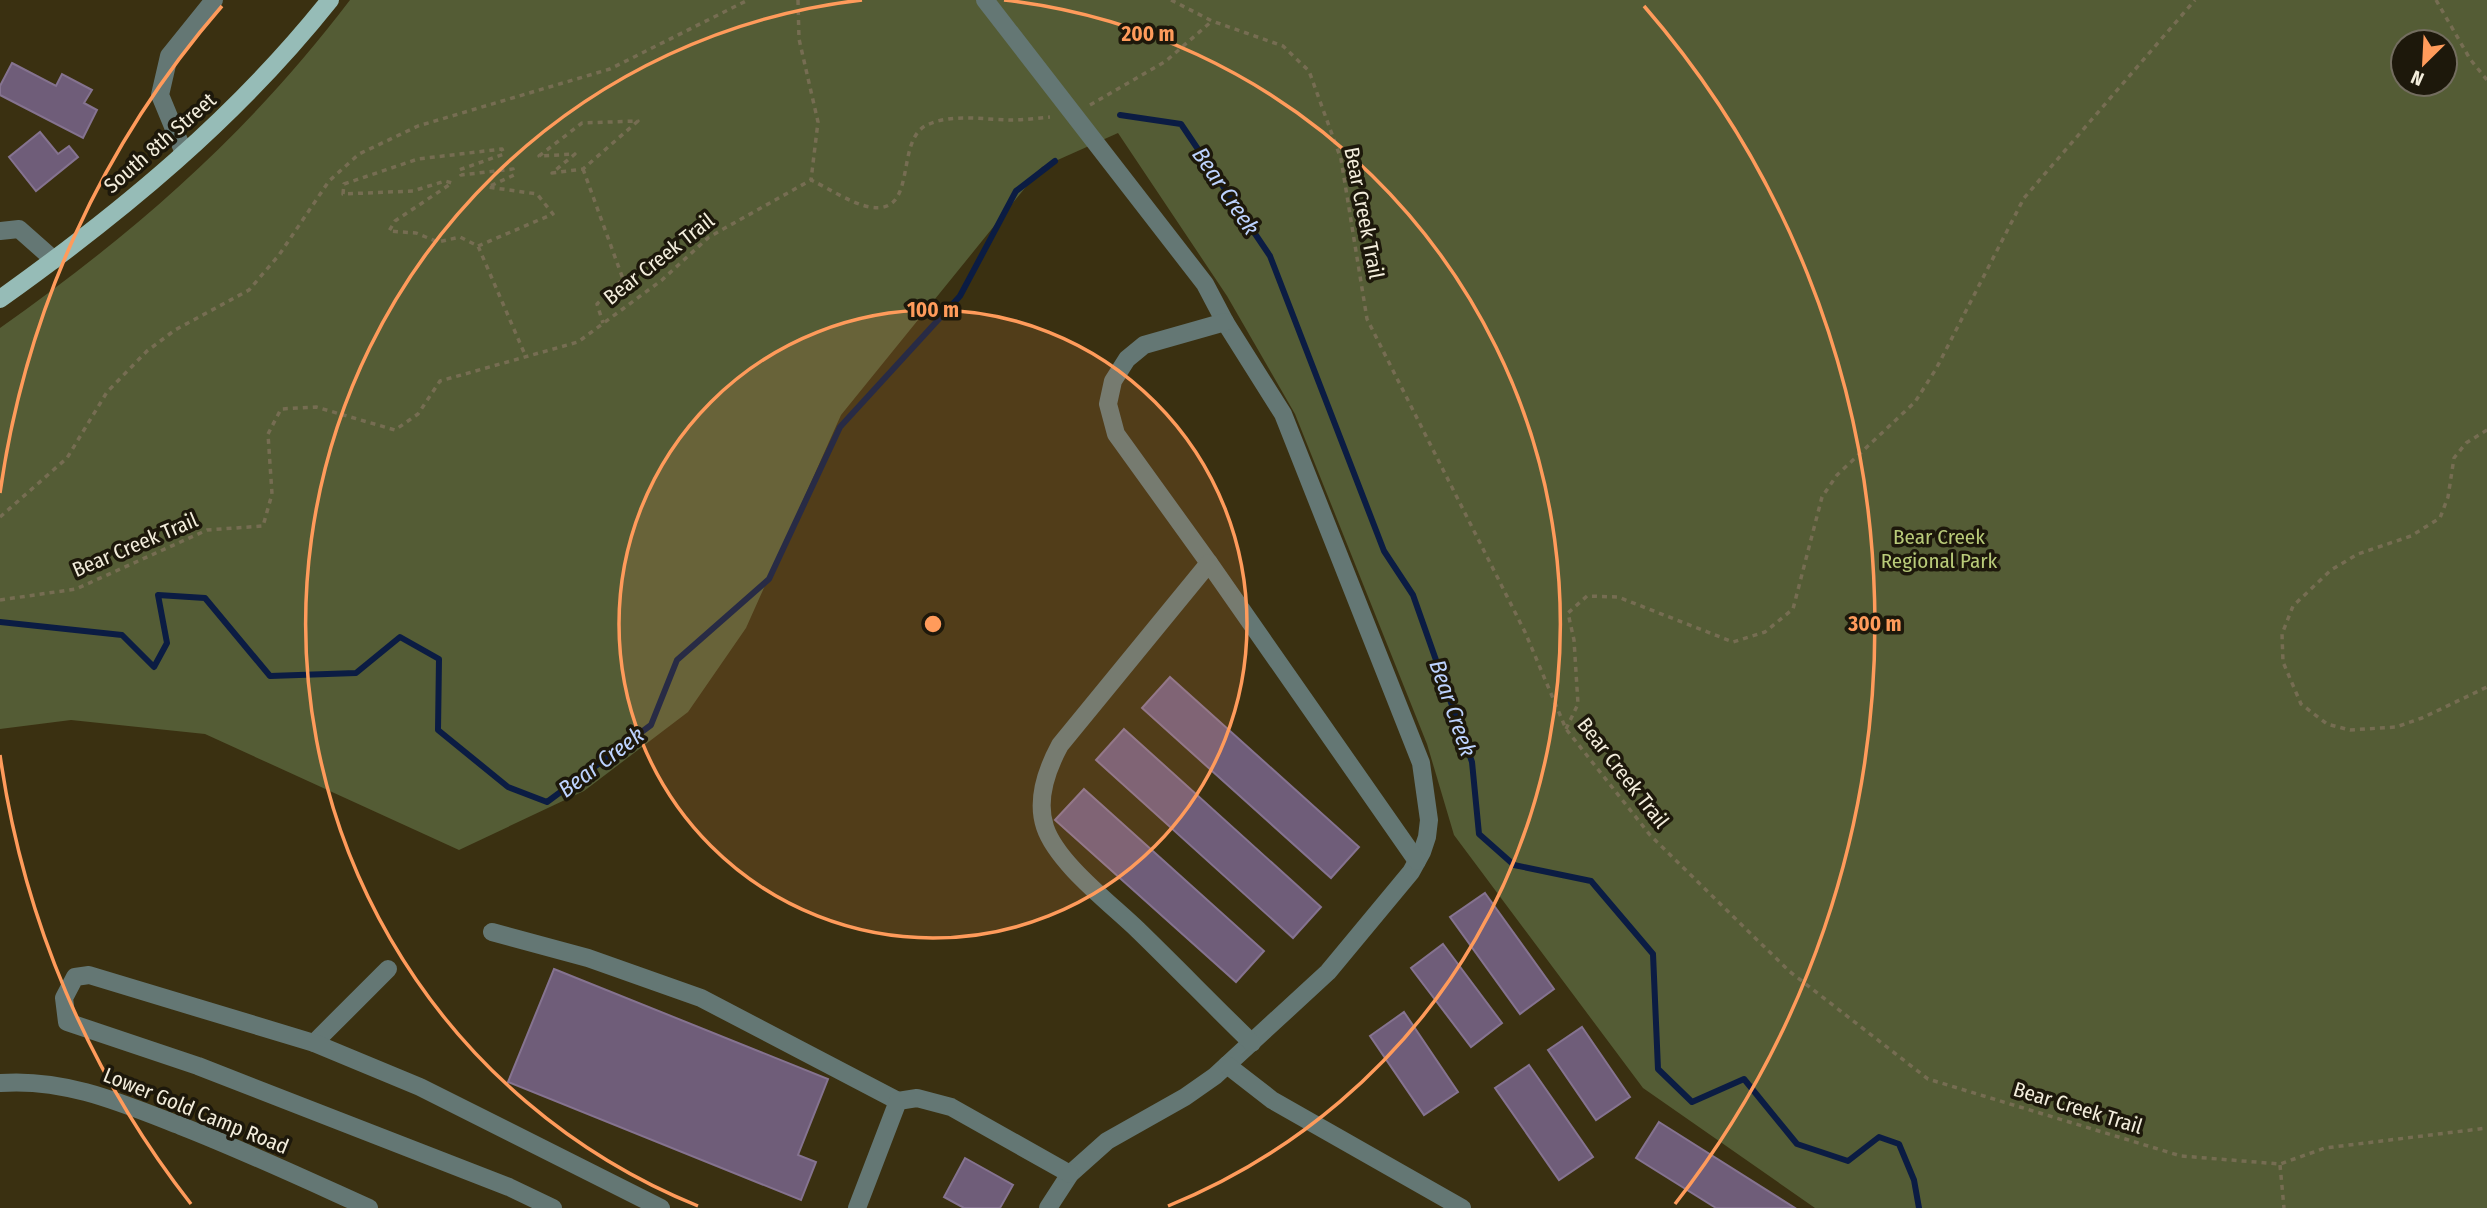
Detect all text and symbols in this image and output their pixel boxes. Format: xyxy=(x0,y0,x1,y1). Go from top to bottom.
text: 200 m xyxy=(1120,21,1175,47)
north arrow xyxy=(2389,28,2459,98)
text: N xyxy=(2407,65,2427,91)
street label: South 8th Street xyxy=(99,87,222,199)
water label: Bear Creek xyxy=(1186,142,1266,240)
street label: Bear Creek Trail xyxy=(1338,145,1390,282)
street label: Bear Creek Trail xyxy=(598,207,720,310)
text: 100 m xyxy=(907,297,959,323)
street label: Bear Creek Trail xyxy=(68,507,202,583)
park label: Bear Creek Regional Park xyxy=(1881,524,1998,574)
text: 300 m xyxy=(1847,611,1902,637)
centre of rings xyxy=(921,612,945,636)
water label: Bear Creek xyxy=(1423,656,1483,760)
street label: Bear Creek Trail xyxy=(1572,712,1675,834)
water label: Bear Creek xyxy=(553,721,649,803)
street label: Lower Gold Camp Road xyxy=(100,1062,292,1160)
street label: Bear Creek Trail xyxy=(2010,1076,2146,1140)

